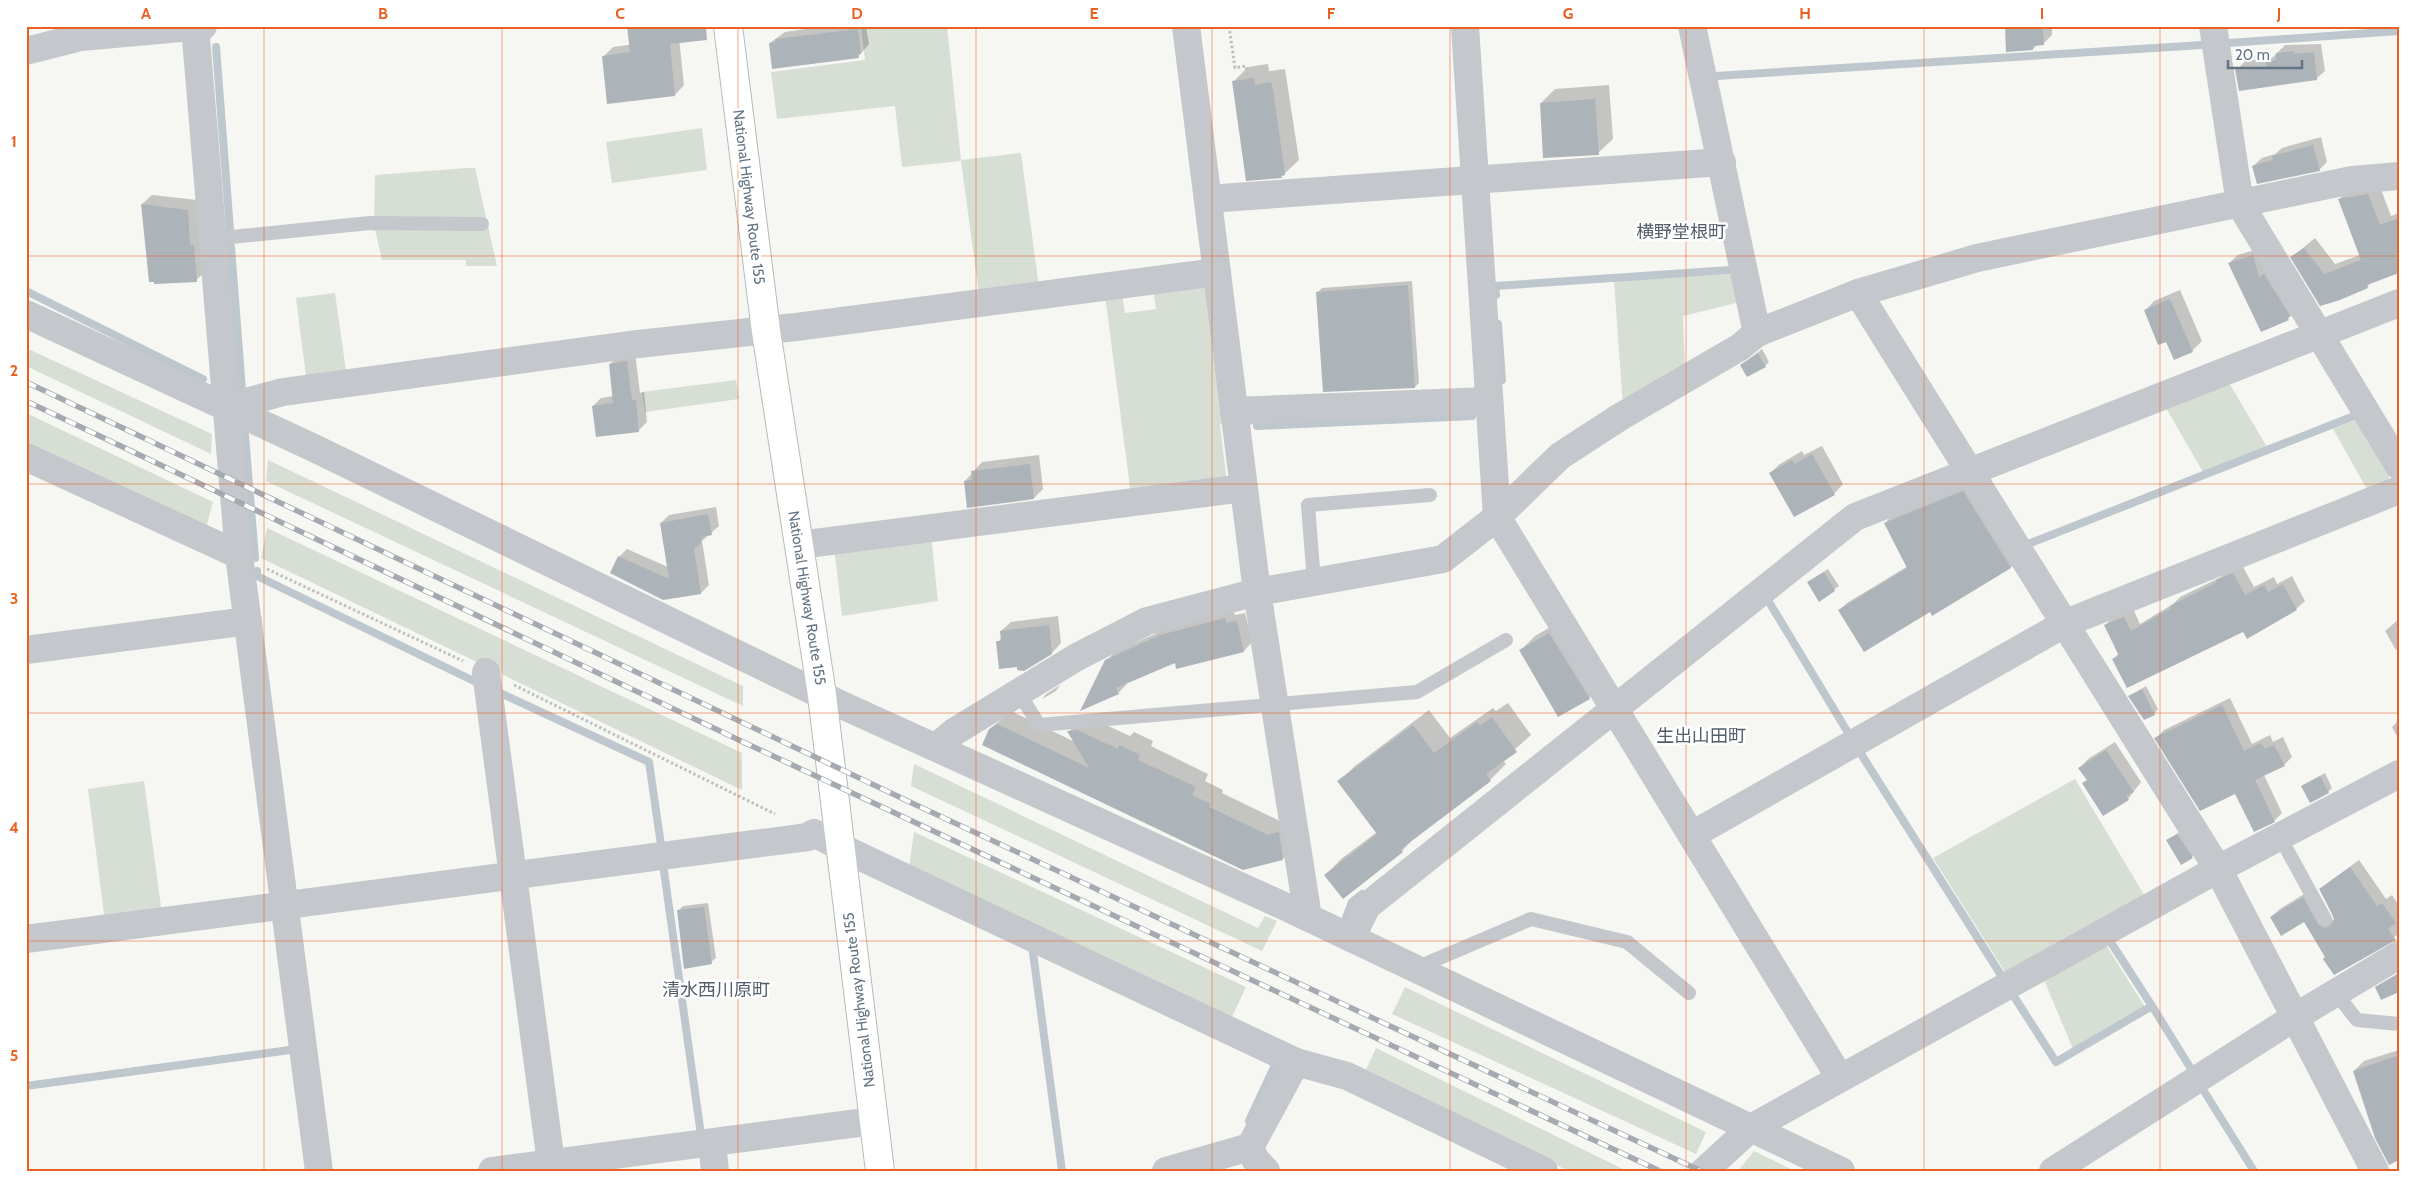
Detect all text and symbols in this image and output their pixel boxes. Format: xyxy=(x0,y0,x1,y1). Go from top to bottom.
text: A xyxy=(141,4,151,23)
text: B xyxy=(378,4,388,23)
text: C xyxy=(615,4,625,23)
text: D xyxy=(851,4,863,23)
text: E xyxy=(1089,4,1099,23)
text: F xyxy=(1327,4,1336,23)
text: G xyxy=(1563,4,1573,23)
text: H xyxy=(1799,4,1811,23)
text: I xyxy=(2040,4,2044,23)
text: J xyxy=(2276,4,2281,23)
scale bar xyxy=(2228,38,2301,70)
text: 20 m xyxy=(2235,46,2270,64)
street label: National Highway Route 155 xyxy=(729,108,769,286)
text: 1 xyxy=(11,132,17,151)
district label: 横野堂根町 xyxy=(1636,221,1726,243)
text: 2 xyxy=(10,361,18,380)
street label: National Highway Route 155 xyxy=(784,510,830,686)
text: 3 xyxy=(10,589,18,608)
district label: 生出山田町 xyxy=(1656,725,1746,747)
text: 4 xyxy=(9,818,19,837)
street label: National Highway Route 155 xyxy=(839,911,879,1089)
district label: 清水西川原町 xyxy=(662,979,770,1001)
text: 5 xyxy=(10,1046,18,1065)

